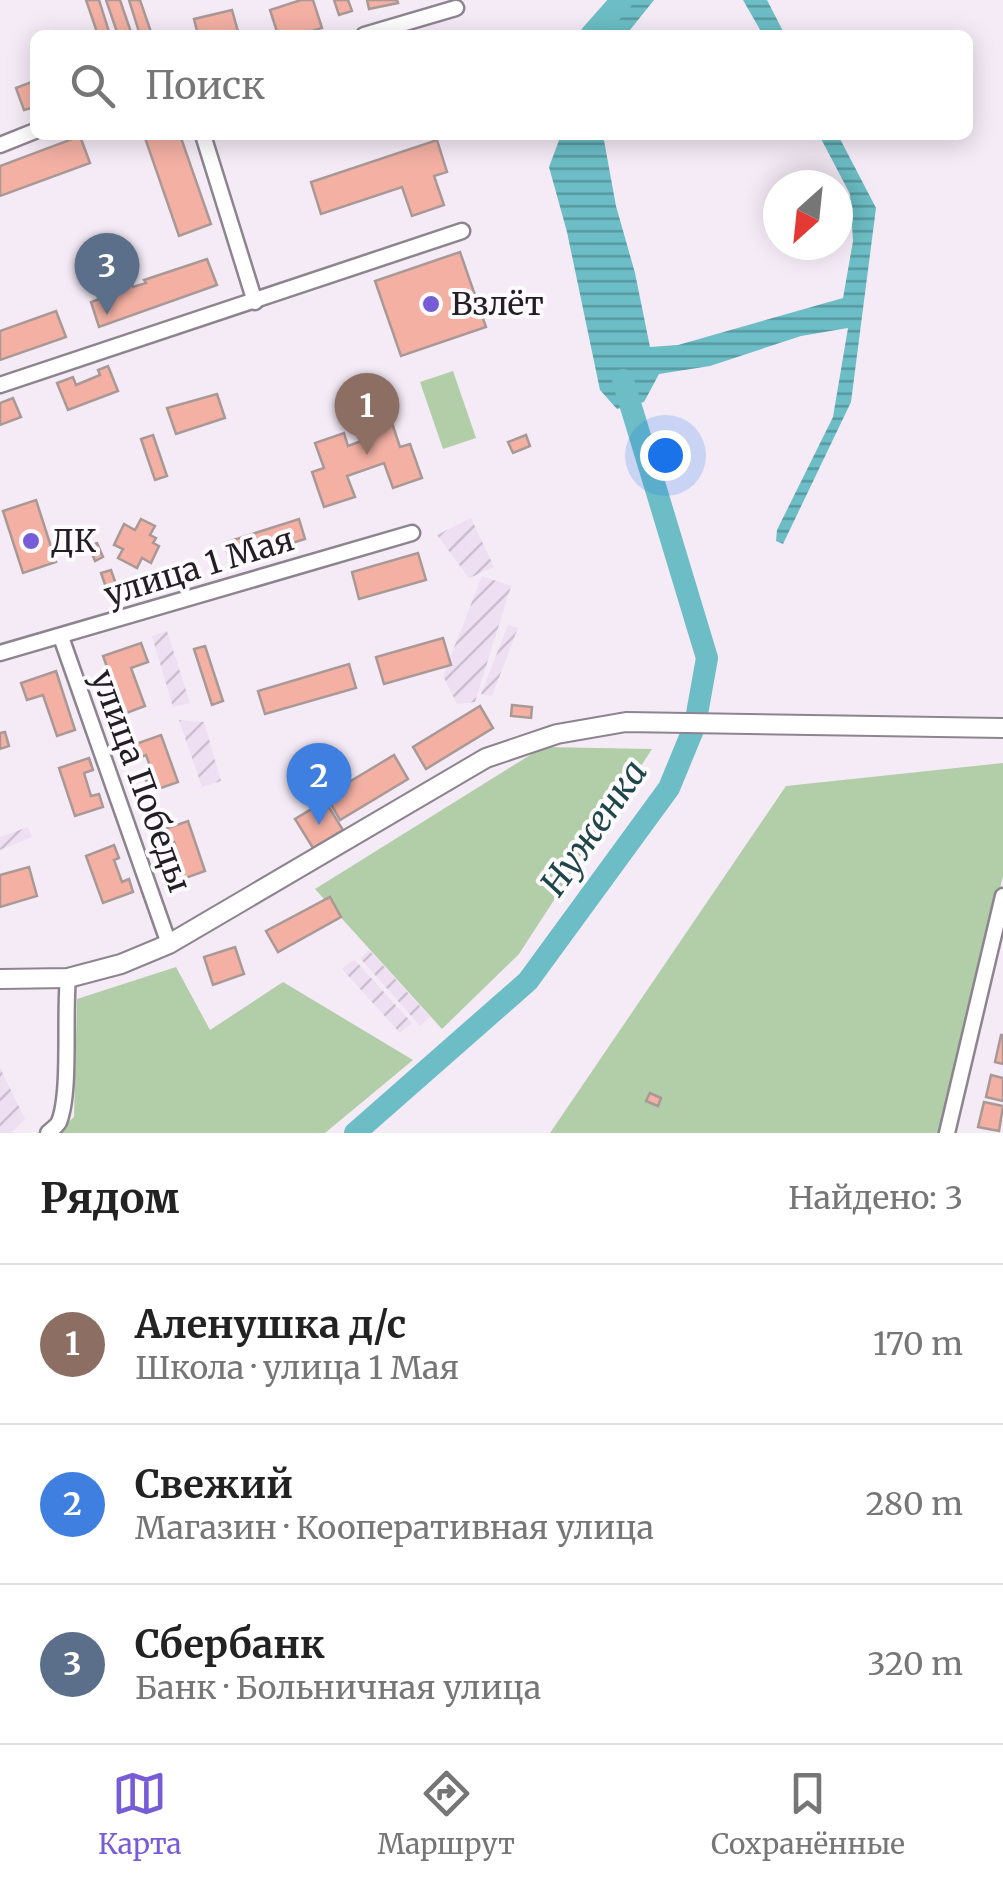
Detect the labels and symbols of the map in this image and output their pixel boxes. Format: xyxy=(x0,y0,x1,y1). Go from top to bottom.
north arrow xyxy=(763,170,853,260)
pin: 3 xyxy=(74,232,140,315)
place label: Взлёт xyxy=(451,284,544,324)
marker: Взлёт xyxy=(420,293,442,315)
pin: 1 xyxy=(334,372,400,455)
your location xyxy=(640,430,691,481)
street label: улица 1 Мая xyxy=(99,519,299,615)
place label: ДК xyxy=(51,521,97,561)
marker: ДК xyxy=(20,530,42,552)
street label: улица Победы xyxy=(82,665,200,897)
pin: 2 xyxy=(286,742,352,825)
water label: Нуженка xyxy=(531,751,657,905)

